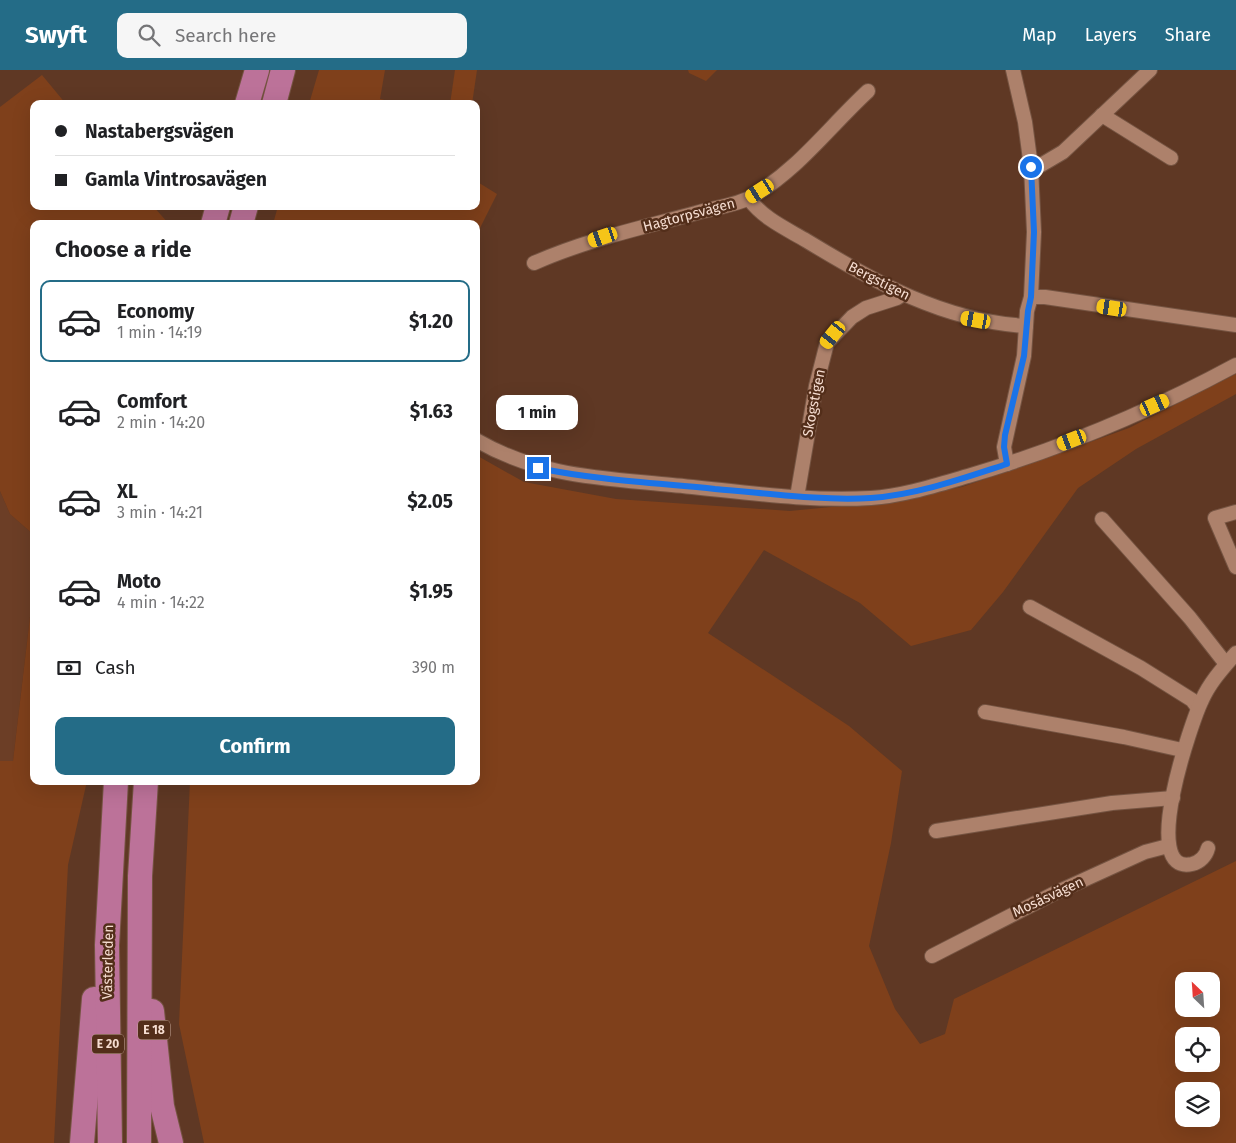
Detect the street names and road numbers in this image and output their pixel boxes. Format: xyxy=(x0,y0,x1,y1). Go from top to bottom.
street label: Hagtorpsvägen xyxy=(641,195,737,235)
street label: Bergstigen xyxy=(845,258,913,304)
street label: Skogstigen xyxy=(799,368,829,438)
street label: Mosåsvägen xyxy=(1010,873,1086,921)
street label: Västerleden xyxy=(99,924,117,1000)
road number: E 18 xyxy=(138,1020,170,1040)
road number: E 20 xyxy=(92,1034,124,1054)

